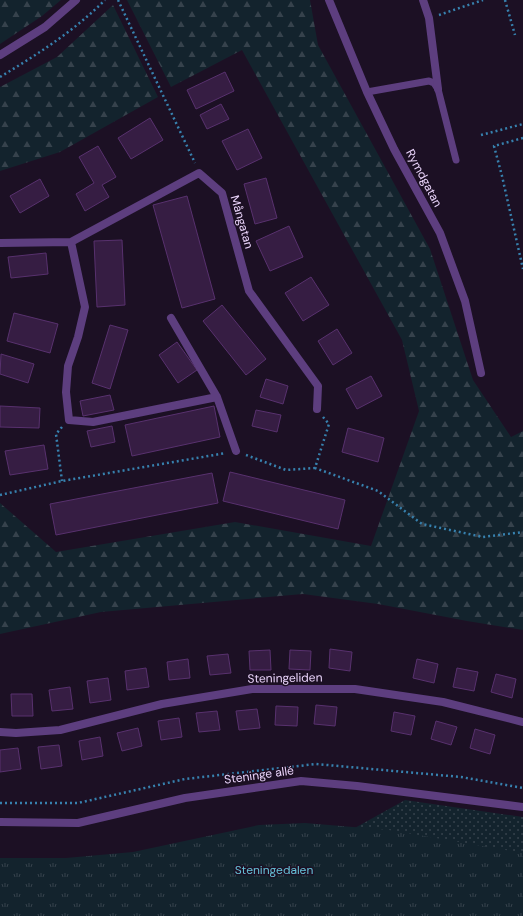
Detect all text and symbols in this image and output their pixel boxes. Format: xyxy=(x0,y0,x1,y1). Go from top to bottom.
street label: Rymdgatan xyxy=(402,146,446,210)
street label: Mångatan xyxy=(227,194,257,251)
street label: Steningeliden xyxy=(247,669,323,687)
street label: Steninge allé xyxy=(223,762,295,788)
park label: Steningedalen xyxy=(235,862,313,878)

